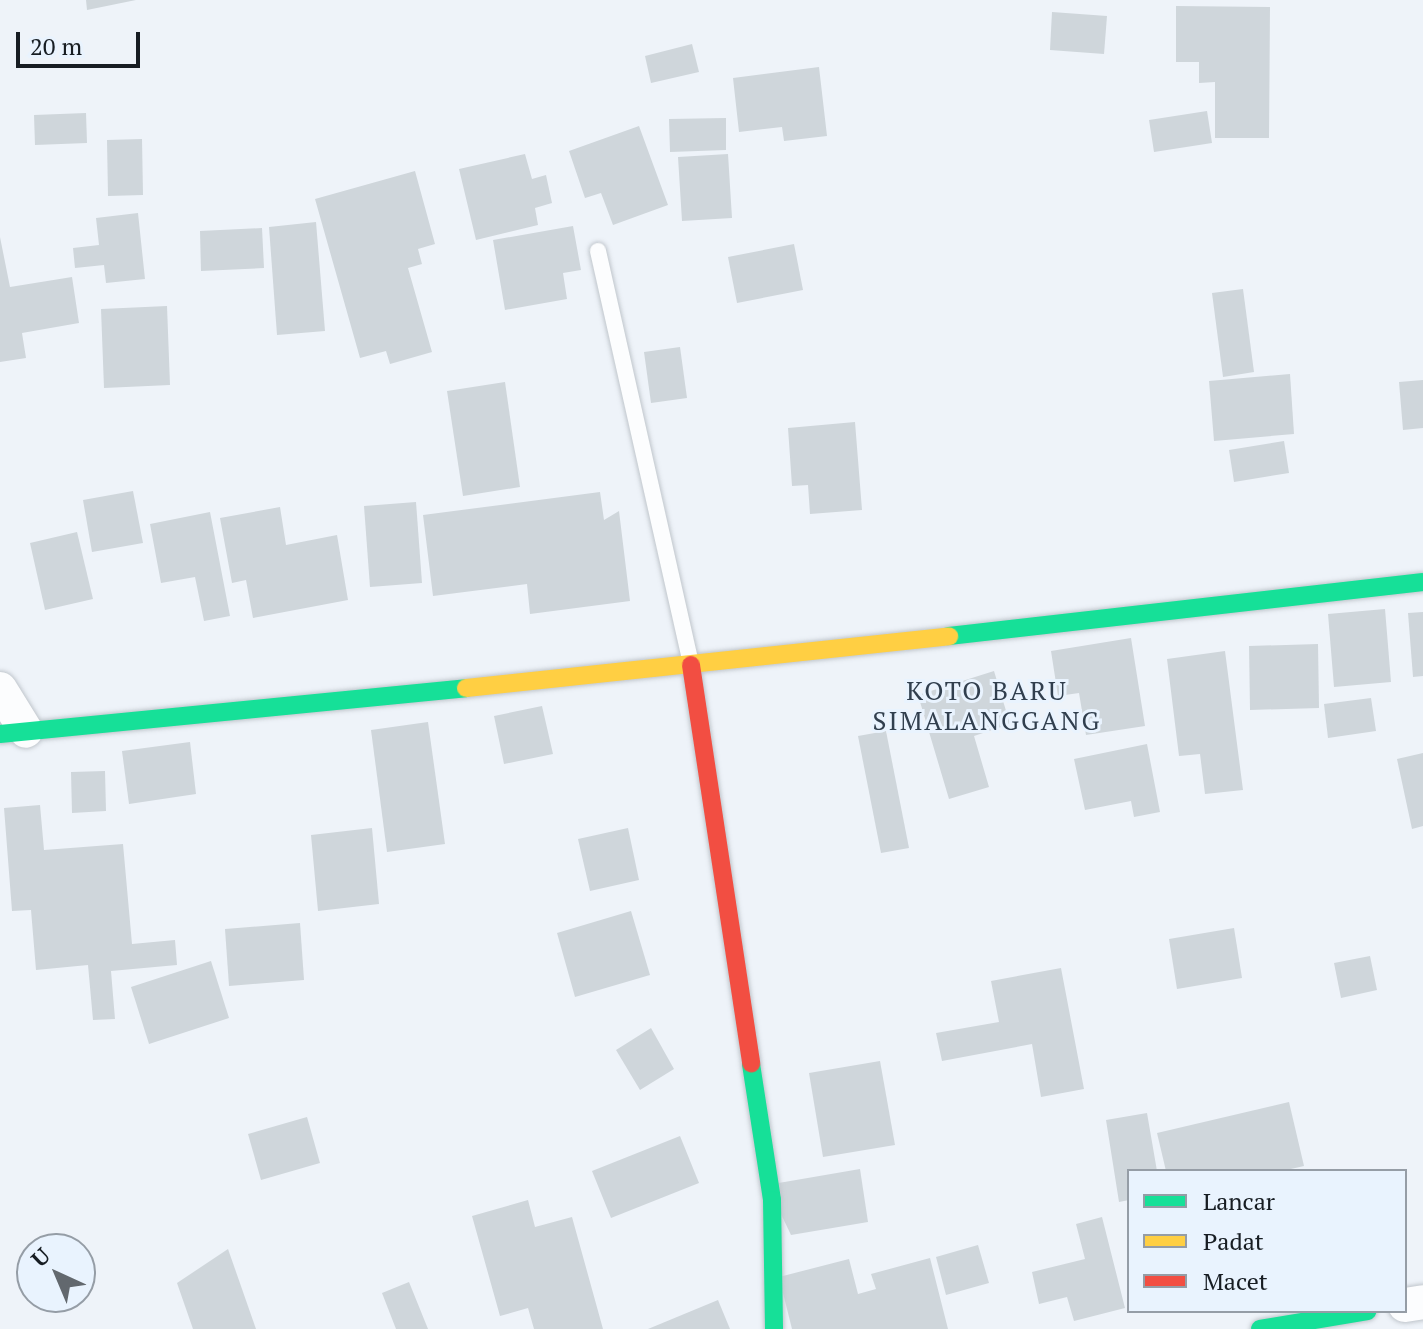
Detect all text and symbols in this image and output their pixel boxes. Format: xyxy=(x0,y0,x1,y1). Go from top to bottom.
scale bar xyxy=(20,16,144,66)
text: 20 m xyxy=(30,30,82,62)
district label: KOTO BARU SIMALANGGANG xyxy=(873,675,1101,736)
legend xyxy=(1127,1169,1407,1313)
text: Lancar xyxy=(1203,1185,1275,1217)
text: Padat xyxy=(1203,1225,1264,1257)
north arrow xyxy=(16,1233,96,1313)
text: U xyxy=(25,1241,56,1273)
text: Macet xyxy=(1203,1265,1268,1297)

